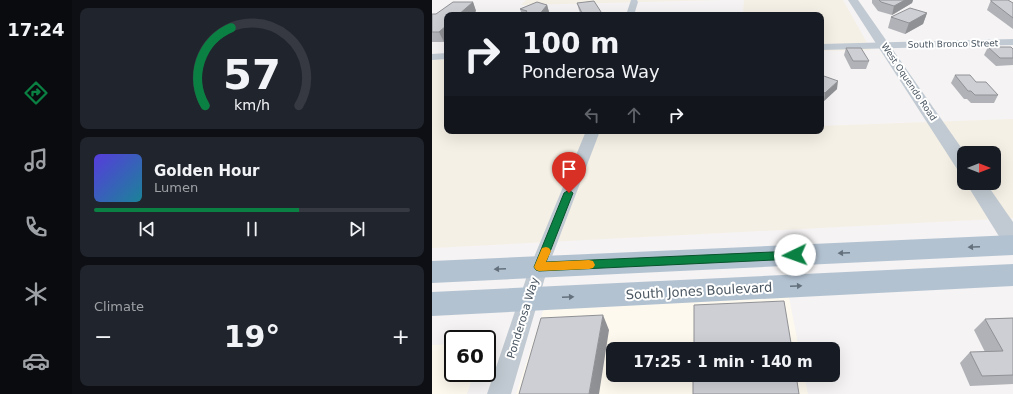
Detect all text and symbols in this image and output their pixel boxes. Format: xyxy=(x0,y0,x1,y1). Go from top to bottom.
text: 17:24 xyxy=(7,19,65,40)
text: 100 m xyxy=(522,27,619,60)
icon: right xyxy=(456,28,508,80)
street label: South Bronco Street xyxy=(908,38,999,50)
street label: West Oquendo Road xyxy=(879,41,939,123)
text: 57 xyxy=(223,50,281,99)
text: Ponderosa Way xyxy=(522,61,660,82)
icon: directions xyxy=(22,79,50,107)
text: km/h xyxy=(234,97,270,113)
icon: left xyxy=(581,104,603,126)
icon: ahead xyxy=(623,104,645,126)
icon: right xyxy=(665,104,687,126)
icon: music xyxy=(22,146,50,174)
north arrow xyxy=(957,146,1001,190)
map controls xyxy=(957,146,1001,190)
pin xyxy=(552,152,586,193)
icon: arrive xyxy=(558,158,580,180)
text: Golden Hour xyxy=(154,162,260,180)
text: Lumen xyxy=(154,180,198,195)
icon: phone xyxy=(22,213,50,241)
icon: previous xyxy=(136,218,158,240)
icon: pause xyxy=(241,218,263,240)
icon: next xyxy=(346,218,368,240)
position arrow xyxy=(774,234,816,276)
one-way arrow xyxy=(968,243,980,250)
one-way arrow xyxy=(837,250,850,256)
one-way arrow xyxy=(494,265,506,272)
street label: Ponderosa Way xyxy=(504,275,542,360)
icon: climate xyxy=(22,280,50,308)
street label: South Jones Boulevard xyxy=(625,280,773,302)
one-way arrow xyxy=(790,283,803,289)
one-way arrow xyxy=(562,294,574,301)
text: Climate xyxy=(94,299,144,314)
text: 19° xyxy=(224,319,280,354)
text: − xyxy=(94,324,112,349)
text: + xyxy=(392,324,410,349)
speed limit sign: 60 xyxy=(444,330,496,382)
icon: car xyxy=(22,347,50,375)
text: 17:25 · 1 min · 140 m xyxy=(633,353,813,371)

